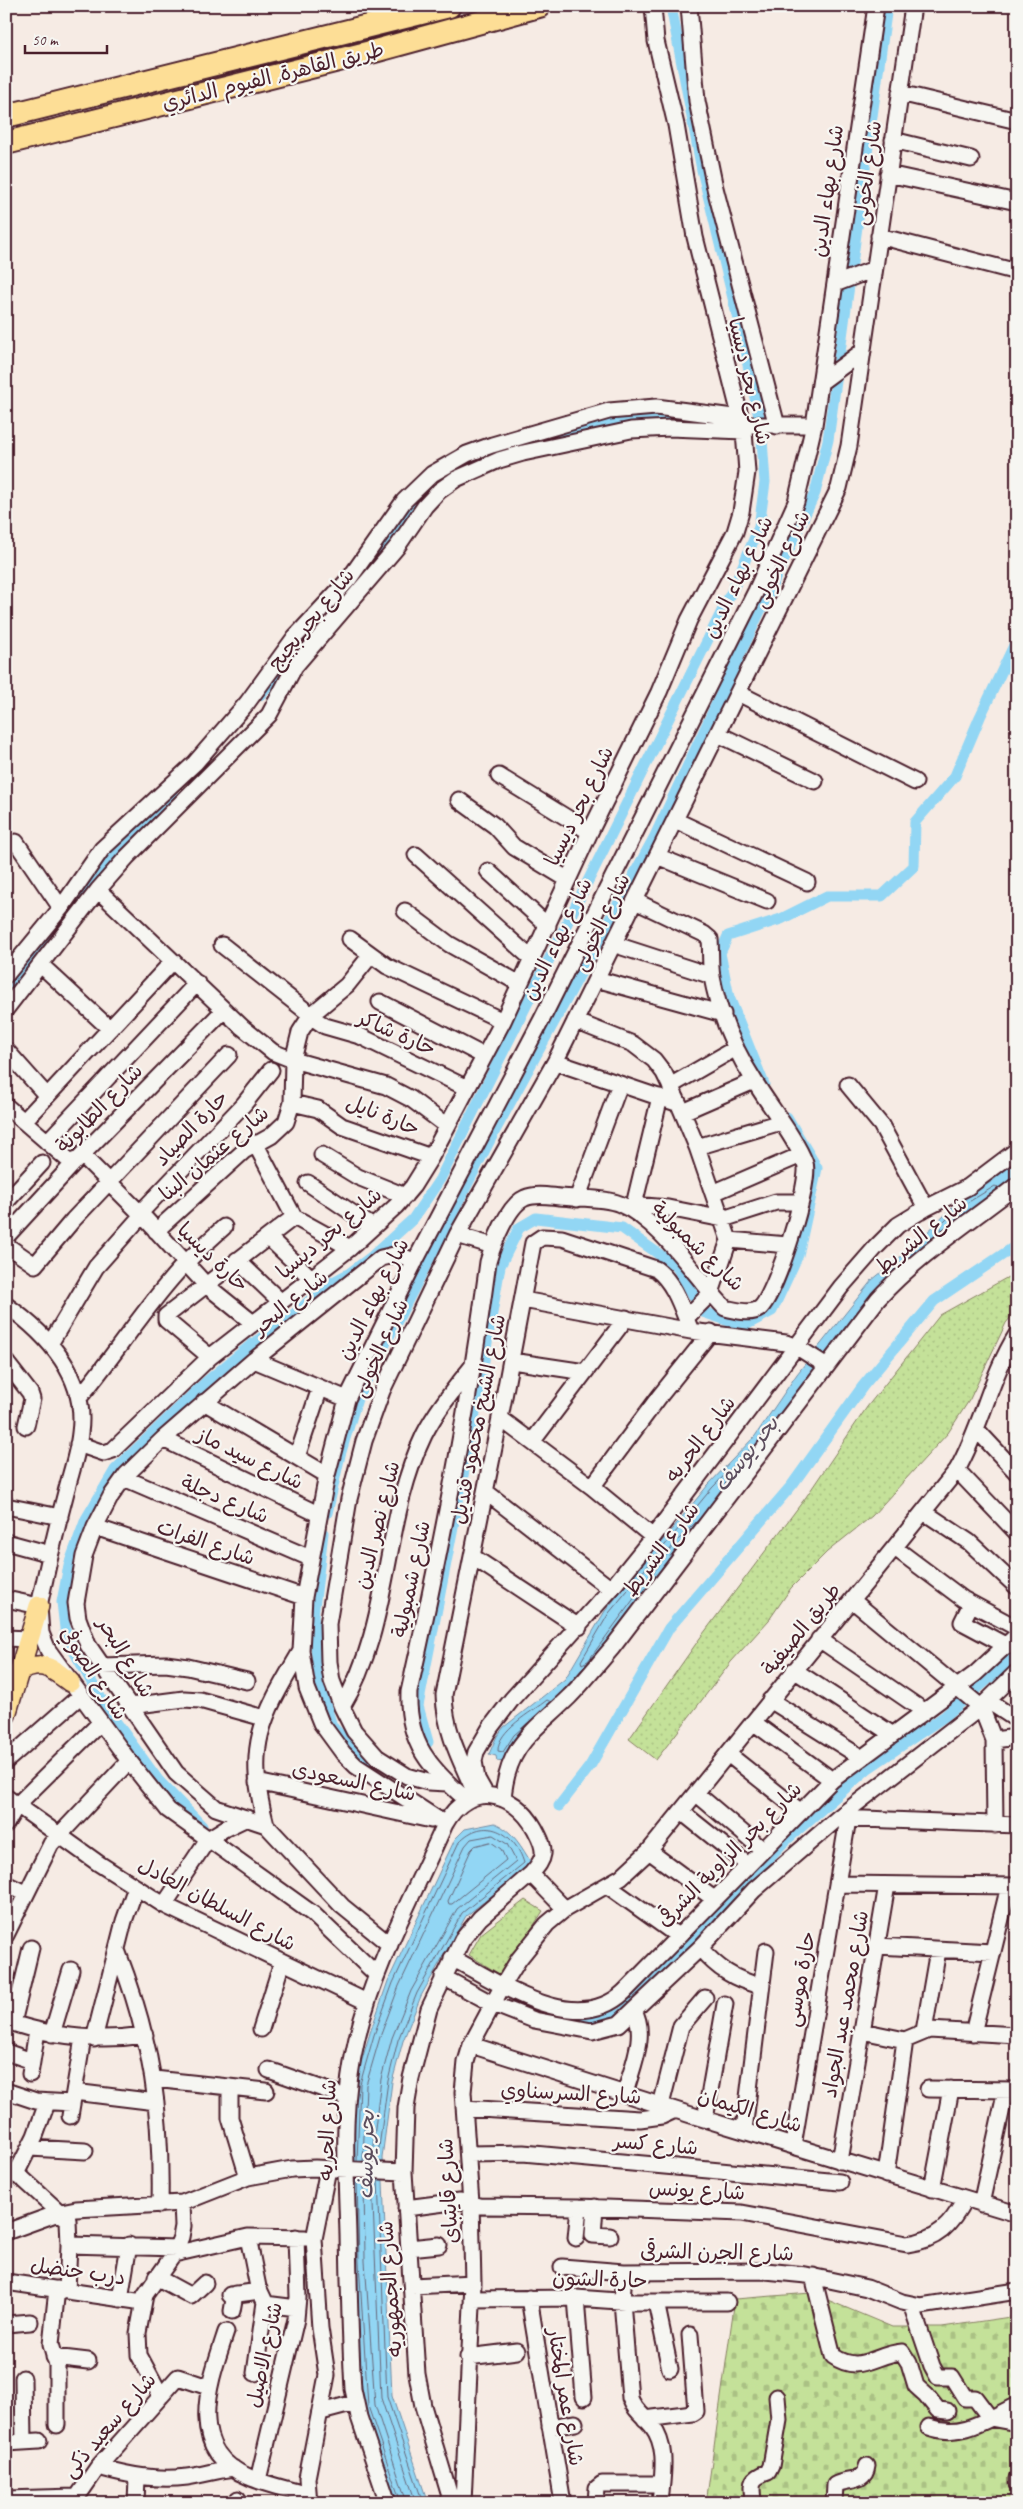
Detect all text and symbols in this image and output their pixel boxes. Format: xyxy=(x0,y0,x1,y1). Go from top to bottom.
scale bar xyxy=(25,22,108,54)
text: 50 m xyxy=(32,31,59,50)
street label: طريق القاهرة, الفيوم الدائري xyxy=(159,36,387,119)
street label: شارع الخولى xyxy=(847,119,889,227)
street label: شارع بهاء الدين xyxy=(805,123,851,259)
street label: شارع بحر ديسيا xyxy=(721,315,777,448)
street label: شارع الخولى xyxy=(746,506,818,613)
street label: شارع بهاء الدين xyxy=(697,511,781,643)
street label: شارع بحر بجيج xyxy=(262,563,362,676)
street label: شارع بحر ديسيا xyxy=(539,742,621,871)
street label: شارع الخولى xyxy=(566,869,638,976)
street label: شارع بهاء الدين xyxy=(516,873,600,1005)
street label: حارة شاكر xyxy=(352,1004,440,1062)
street label: شارع الطابونة xyxy=(50,1058,150,1160)
street label: حارة الصياد xyxy=(148,1085,234,1171)
street label: حارة نايل xyxy=(343,1089,423,1141)
street label: شارع عثمان البنا xyxy=(154,1100,275,1208)
street label: شارع بحر ديسيا xyxy=(271,1181,388,1286)
street label: شارع الشريط xyxy=(870,1190,974,1282)
street label: شارع شمبولية xyxy=(645,1195,750,1298)
street label: حارة ديسيا xyxy=(172,1217,254,1297)
street label: شارع بهاء الدين xyxy=(331,1234,417,1365)
street label: شارع البحر xyxy=(245,1264,334,1343)
street label: شارع الخولى xyxy=(346,1295,416,1402)
street label: شارع الشيخ محمود قنديل xyxy=(445,1312,513,1527)
street label: شارع الحريه xyxy=(659,1391,743,1489)
water label: بحر يوسف xyxy=(707,1410,785,1497)
street label: شارع سيد ماز xyxy=(190,1420,308,1497)
street label: شارع نصر الدين xyxy=(348,1458,407,1592)
street label: شارع دجلة xyxy=(176,1469,273,1531)
street label: شارع الشريط xyxy=(617,1497,707,1603)
street label: شارع الفرات xyxy=(153,1513,258,1573)
street label: شارع شمبولية xyxy=(386,1518,438,1640)
street label: طريق الصيفية xyxy=(756,1577,846,1681)
street label: شارع البحر xyxy=(89,1610,160,1703)
street label: شارع الصوفي xyxy=(52,1621,135,1726)
street label: شارع السعودى xyxy=(289,1755,418,1809)
street label: شارع بحر الزاوية الشرقى xyxy=(651,1776,809,1934)
street label: شارع السلطان العادل xyxy=(133,1851,300,1958)
street label: شارع محمد عبد الجواد xyxy=(816,1908,876,2100)
street label: حارة موسى xyxy=(779,1929,822,2029)
street label: شارع السرسناوي xyxy=(500,2076,642,2112)
street label: شارع الحريه xyxy=(312,2079,344,2181)
street label: شارع الكيمان xyxy=(694,2082,805,2140)
water label: بحر يوسف xyxy=(351,2110,381,2200)
street label: شارع كسر xyxy=(611,2127,699,2163)
street label: شارع قايتباى xyxy=(432,2138,466,2244)
street label: شارع يونس xyxy=(648,2174,746,2208)
street label: شارع الجمهوريه xyxy=(372,2220,410,2358)
street label: شارع الجرن الشرقى xyxy=(640,2238,794,2268)
street label: درب حنضل xyxy=(29,2251,127,2291)
street label: حارة الشون xyxy=(552,2264,648,2294)
street label: شارع الاصيل xyxy=(240,2300,290,2411)
street label: شارع عمر المختار xyxy=(540,2324,590,2468)
street label: شارع سعيد ذكى xyxy=(56,2367,163,2484)

